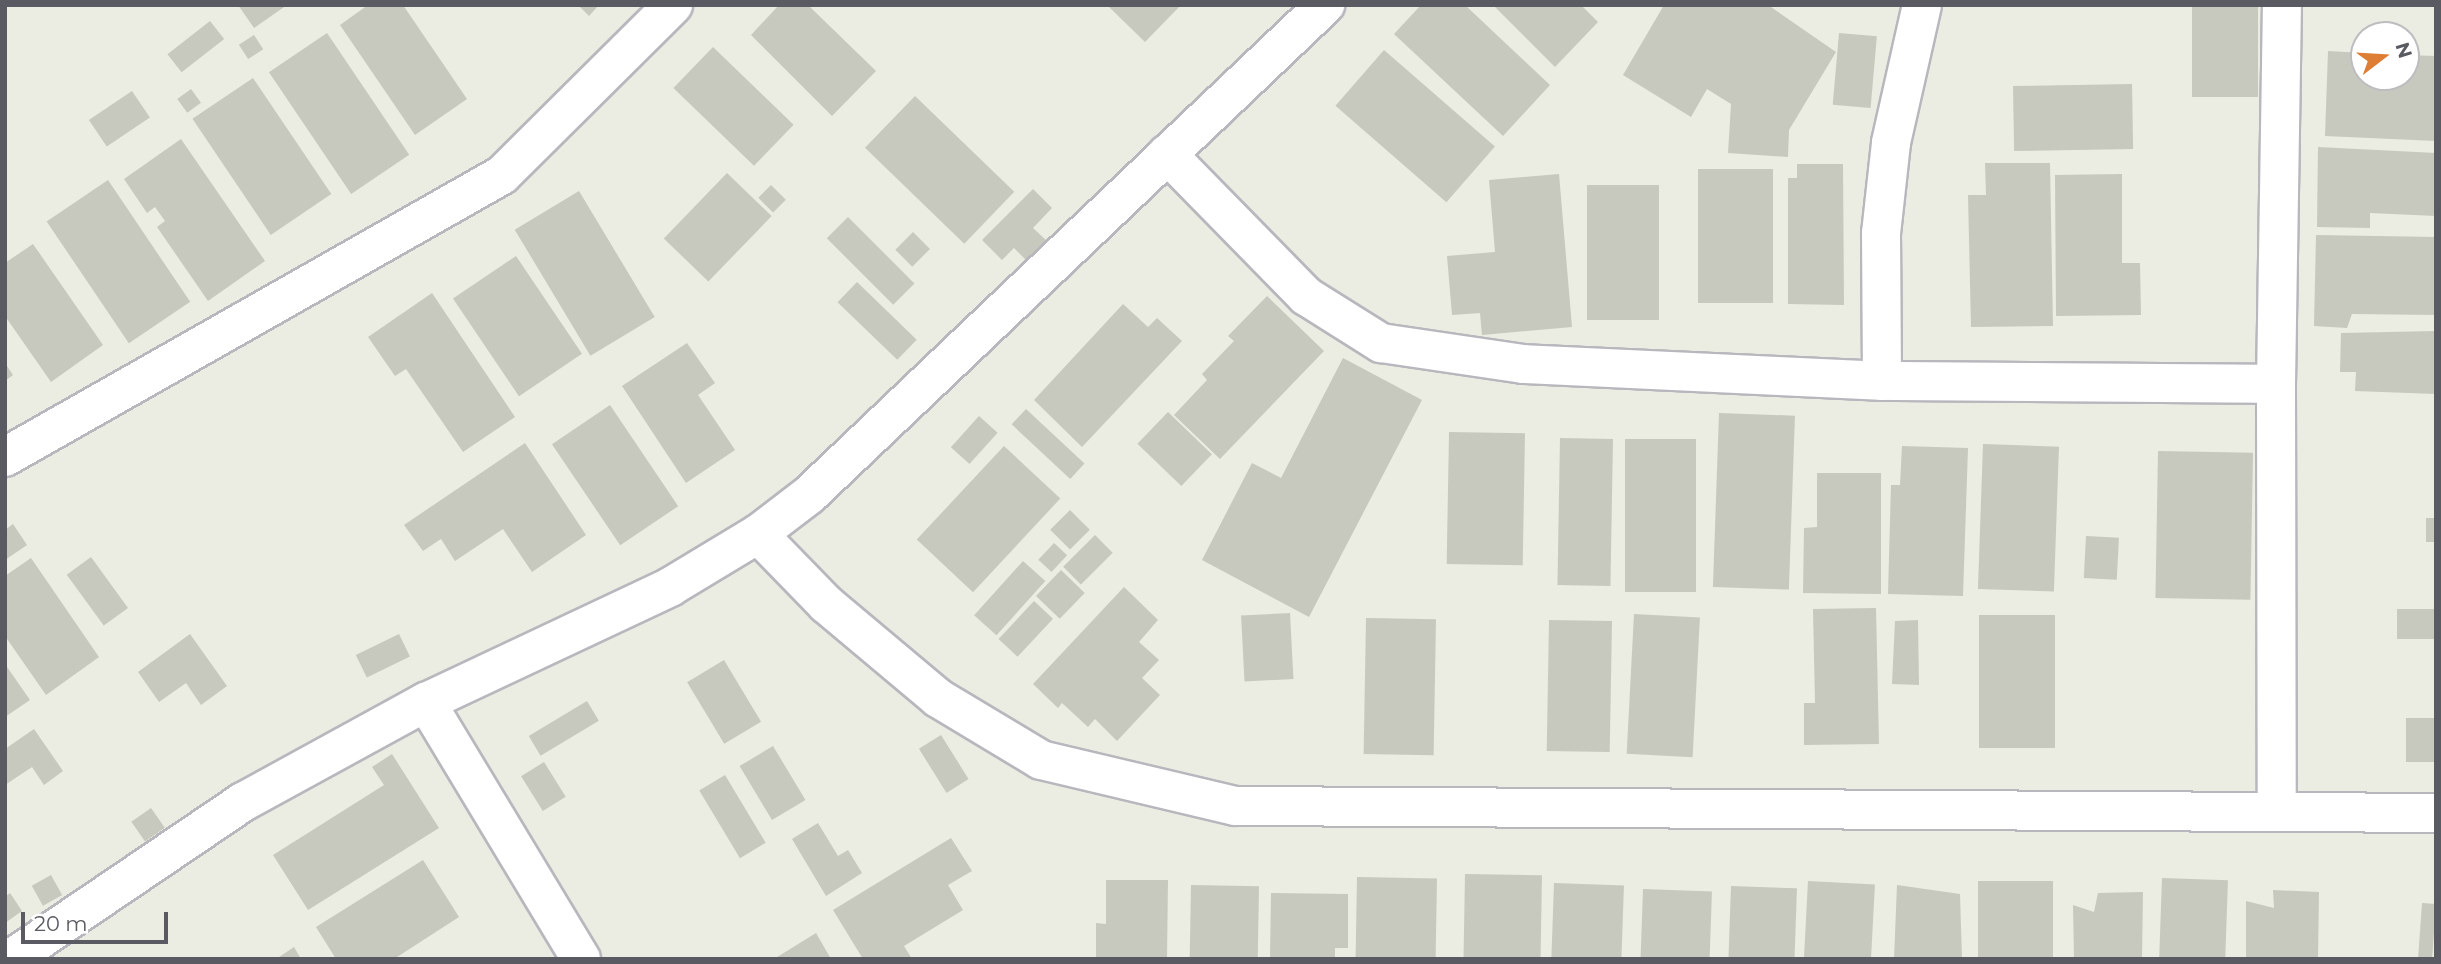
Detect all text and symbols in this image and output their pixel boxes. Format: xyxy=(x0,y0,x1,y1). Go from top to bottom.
north arrow xyxy=(2350,21,2420,91)
text: N xyxy=(2390,40,2417,61)
scale bar xyxy=(24,898,172,942)
text: 20 m xyxy=(34,911,88,936)

